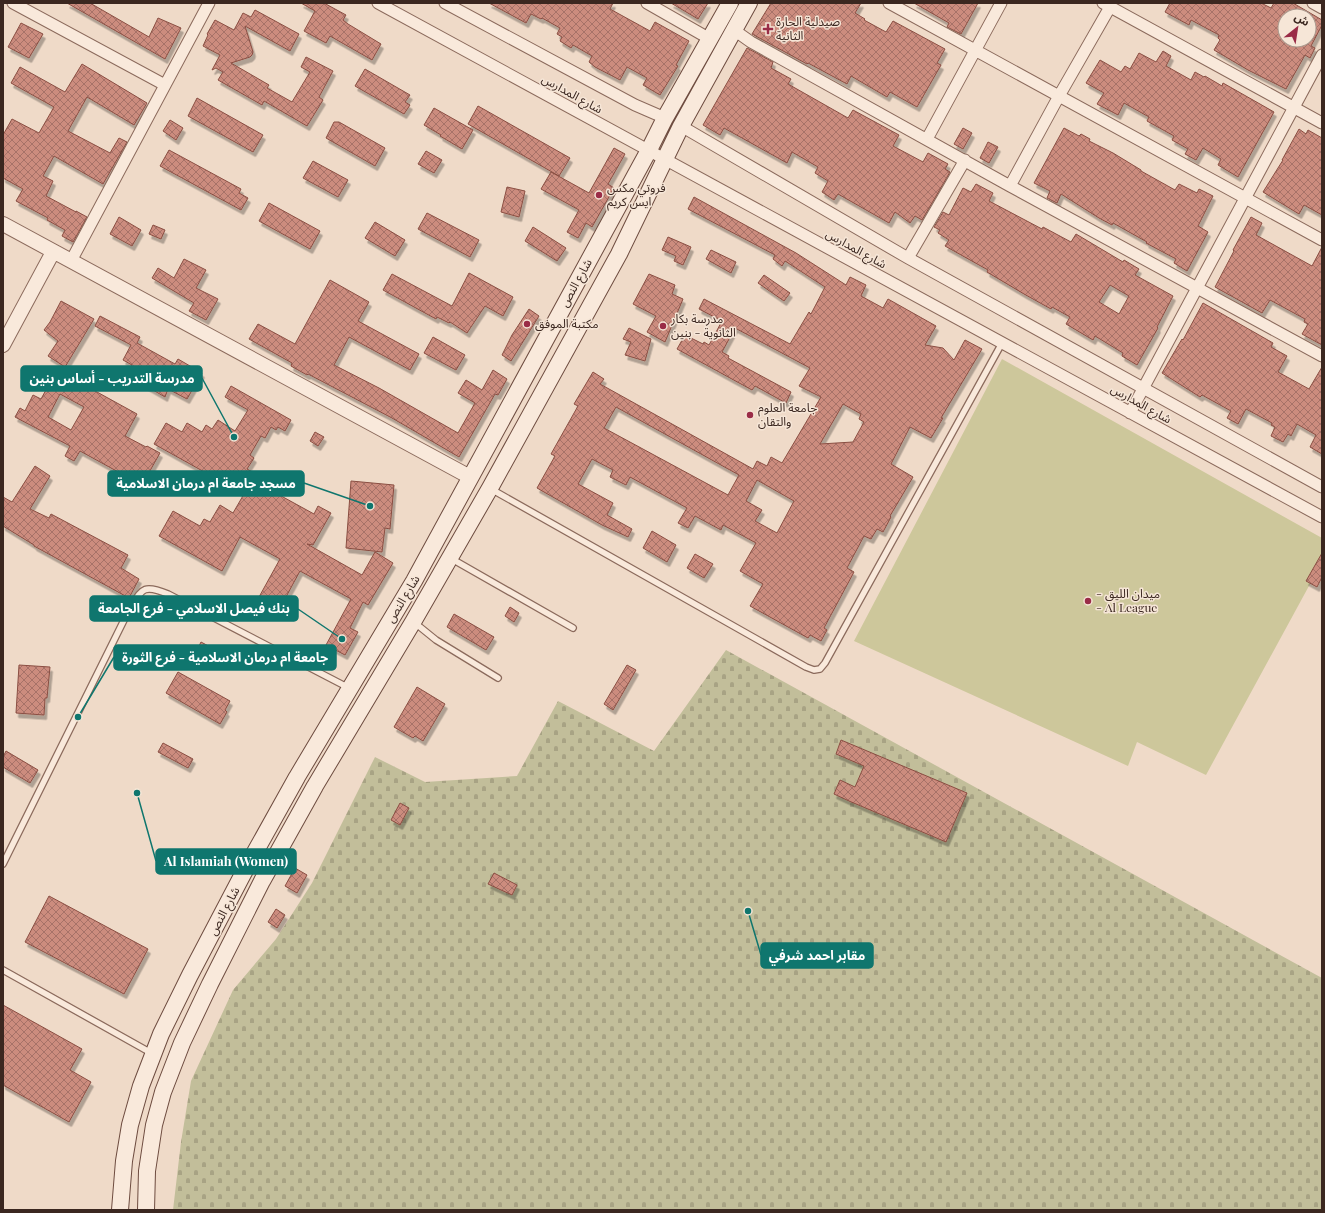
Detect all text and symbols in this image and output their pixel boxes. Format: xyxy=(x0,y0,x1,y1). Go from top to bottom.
north arrow xyxy=(1277,8,1317,48)
text: ش xyxy=(1292,9,1313,29)
place label: صيدلية الحارة الثانية xyxy=(776,13,840,43)
marker: صيدلية الحارة الثانية xyxy=(763,24,773,34)
street label: شارع المدارس xyxy=(538,70,606,118)
place label: فروتي مكس ايس كريم xyxy=(607,179,666,211)
marker: فروتي مكس ايس كريم xyxy=(594,190,604,200)
street label: شارع المدارس xyxy=(822,225,890,273)
street label: شارع النص xyxy=(555,256,597,310)
place label: مدرسة بكار الثانوية - بنين xyxy=(670,310,736,340)
place label: مكتبة الموفق xyxy=(535,315,598,332)
marker: مكتبة الموفق xyxy=(522,319,532,329)
marker: مدرسة بكار الثانوية - بنين xyxy=(658,321,668,331)
callout: مدرسة التدريب - أساس بنين xyxy=(21,366,202,391)
text: مدرسة التدريب - أساس بنين xyxy=(29,369,195,386)
street label: شارع المدارس xyxy=(1107,380,1175,428)
place label: جامعة العلوم والتقان xyxy=(758,399,817,429)
marker: جامعة العلوم والتقان xyxy=(745,410,755,420)
callout: مسجد جامعة ام درمان الاسلامية xyxy=(108,471,304,496)
text: مسجد جامعة ام درمان الاسلامية xyxy=(116,474,296,493)
street label: شارع النص xyxy=(382,572,424,626)
place label: - ميدان الليق - Al League xyxy=(1096,585,1160,615)
callout: بنك فيصل الاسلامي - فرع الجامعة xyxy=(90,596,298,621)
marker: - ميدان الليق - Al League xyxy=(1083,596,1093,606)
text: بنك فيصل الاسلامي - فرع الجامعة xyxy=(98,599,290,619)
callout: جامعة ام درمان الاسلامية - فرع الثورة xyxy=(114,645,336,670)
text: جامعة ام درمان الاسلامية - فرع الثورة xyxy=(122,648,328,667)
callout: Al Islamiah (Women) xyxy=(156,849,296,874)
text: Al Islamiah (Women) xyxy=(163,852,288,869)
street label: شارع النص xyxy=(204,884,244,938)
callout: مقابر احمد شرفي xyxy=(761,943,873,968)
text: مقابر احمد شرفي xyxy=(769,946,865,966)

